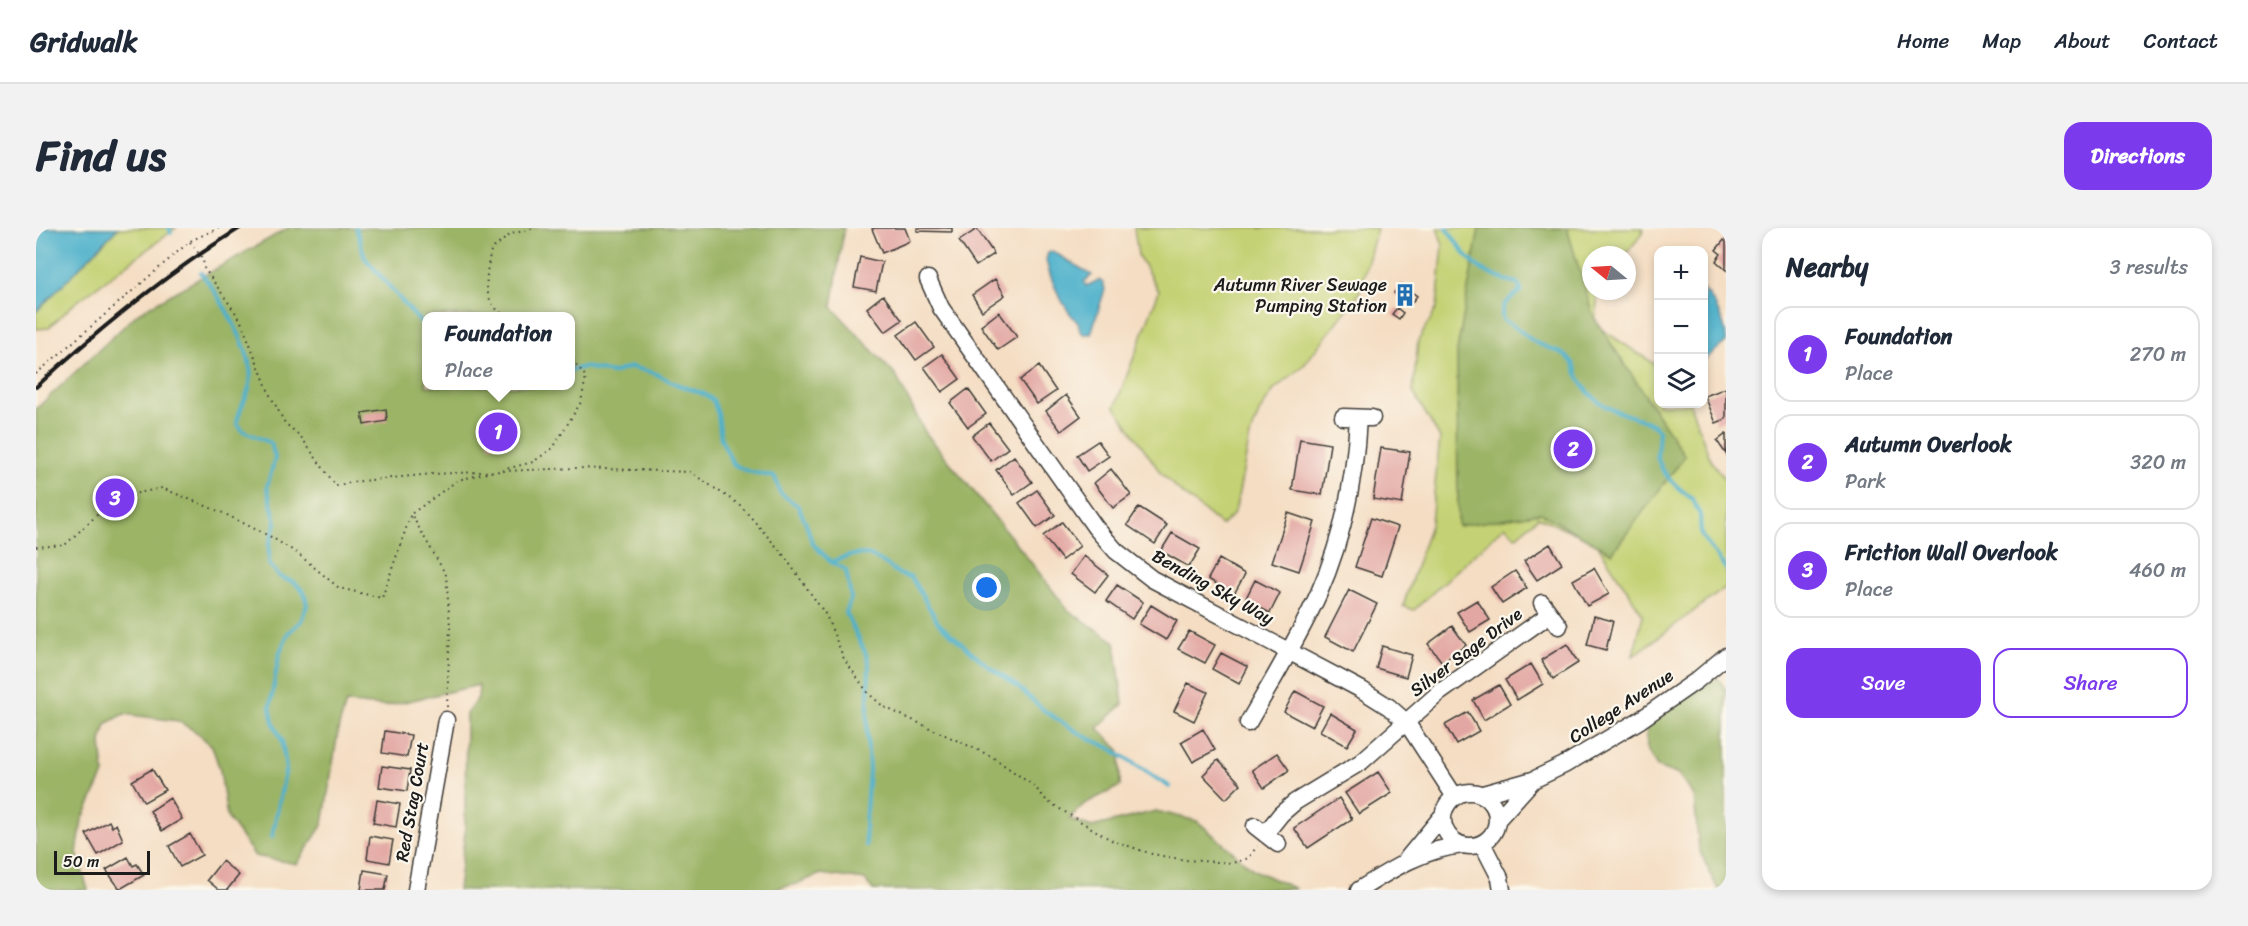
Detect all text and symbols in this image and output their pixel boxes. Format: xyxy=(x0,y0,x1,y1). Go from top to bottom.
text: Gridwalk xyxy=(30,17,138,66)
text: Home xyxy=(1897,22,1949,60)
text: Map xyxy=(1982,22,2021,60)
text: About xyxy=(2054,22,2111,60)
text: Contact xyxy=(2144,22,2218,60)
text: Find us xyxy=(36,119,166,193)
button: Directions xyxy=(2064,122,2212,190)
text: Nearby xyxy=(1786,244,1868,290)
north arrow xyxy=(1582,246,1636,300)
map controls xyxy=(1654,246,1708,408)
button: + xyxy=(1654,246,1708,300)
text: 3 results xyxy=(2110,250,2188,285)
place label: Autumn River Sewage Pumping Station xyxy=(1213,269,1387,322)
building icon: Autumn River Sewage Pumping Station xyxy=(1392,282,1418,308)
button: − xyxy=(1654,300,1708,354)
popup xyxy=(422,312,575,390)
text: Foundation xyxy=(445,314,552,353)
text: Foundation xyxy=(1845,317,1952,356)
text: 1 xyxy=(1803,337,1812,372)
text: 270 m xyxy=(2130,337,2186,372)
text: Place xyxy=(445,353,493,388)
button: layers xyxy=(1654,354,1708,408)
text: Place xyxy=(1845,356,1893,391)
pin: 1 xyxy=(478,410,518,454)
text: Autumn Overlook xyxy=(1845,425,2012,464)
pin: 2 xyxy=(1554,426,1592,472)
text: 2 xyxy=(1802,445,1813,480)
text: 320 m xyxy=(2130,445,2186,480)
text: Park xyxy=(1845,464,1886,499)
pin: 3 xyxy=(96,476,134,520)
text: Friction Wall Overlook xyxy=(1845,533,2058,572)
street label: Bending Sky Way xyxy=(1146,540,1281,634)
text: 3 xyxy=(1802,553,1813,588)
text: 460 m xyxy=(2129,553,2186,588)
text: Place xyxy=(1845,572,1893,607)
your location xyxy=(972,573,1001,602)
street label: Silver Sage Drive xyxy=(1403,599,1530,705)
button: Save xyxy=(1786,648,1981,718)
button: Share xyxy=(1993,648,2188,718)
street label: College Avenue xyxy=(1562,660,1680,752)
street label: Red Stag Court xyxy=(386,740,438,864)
text: 50 m xyxy=(63,847,99,876)
scale bar xyxy=(54,848,150,876)

